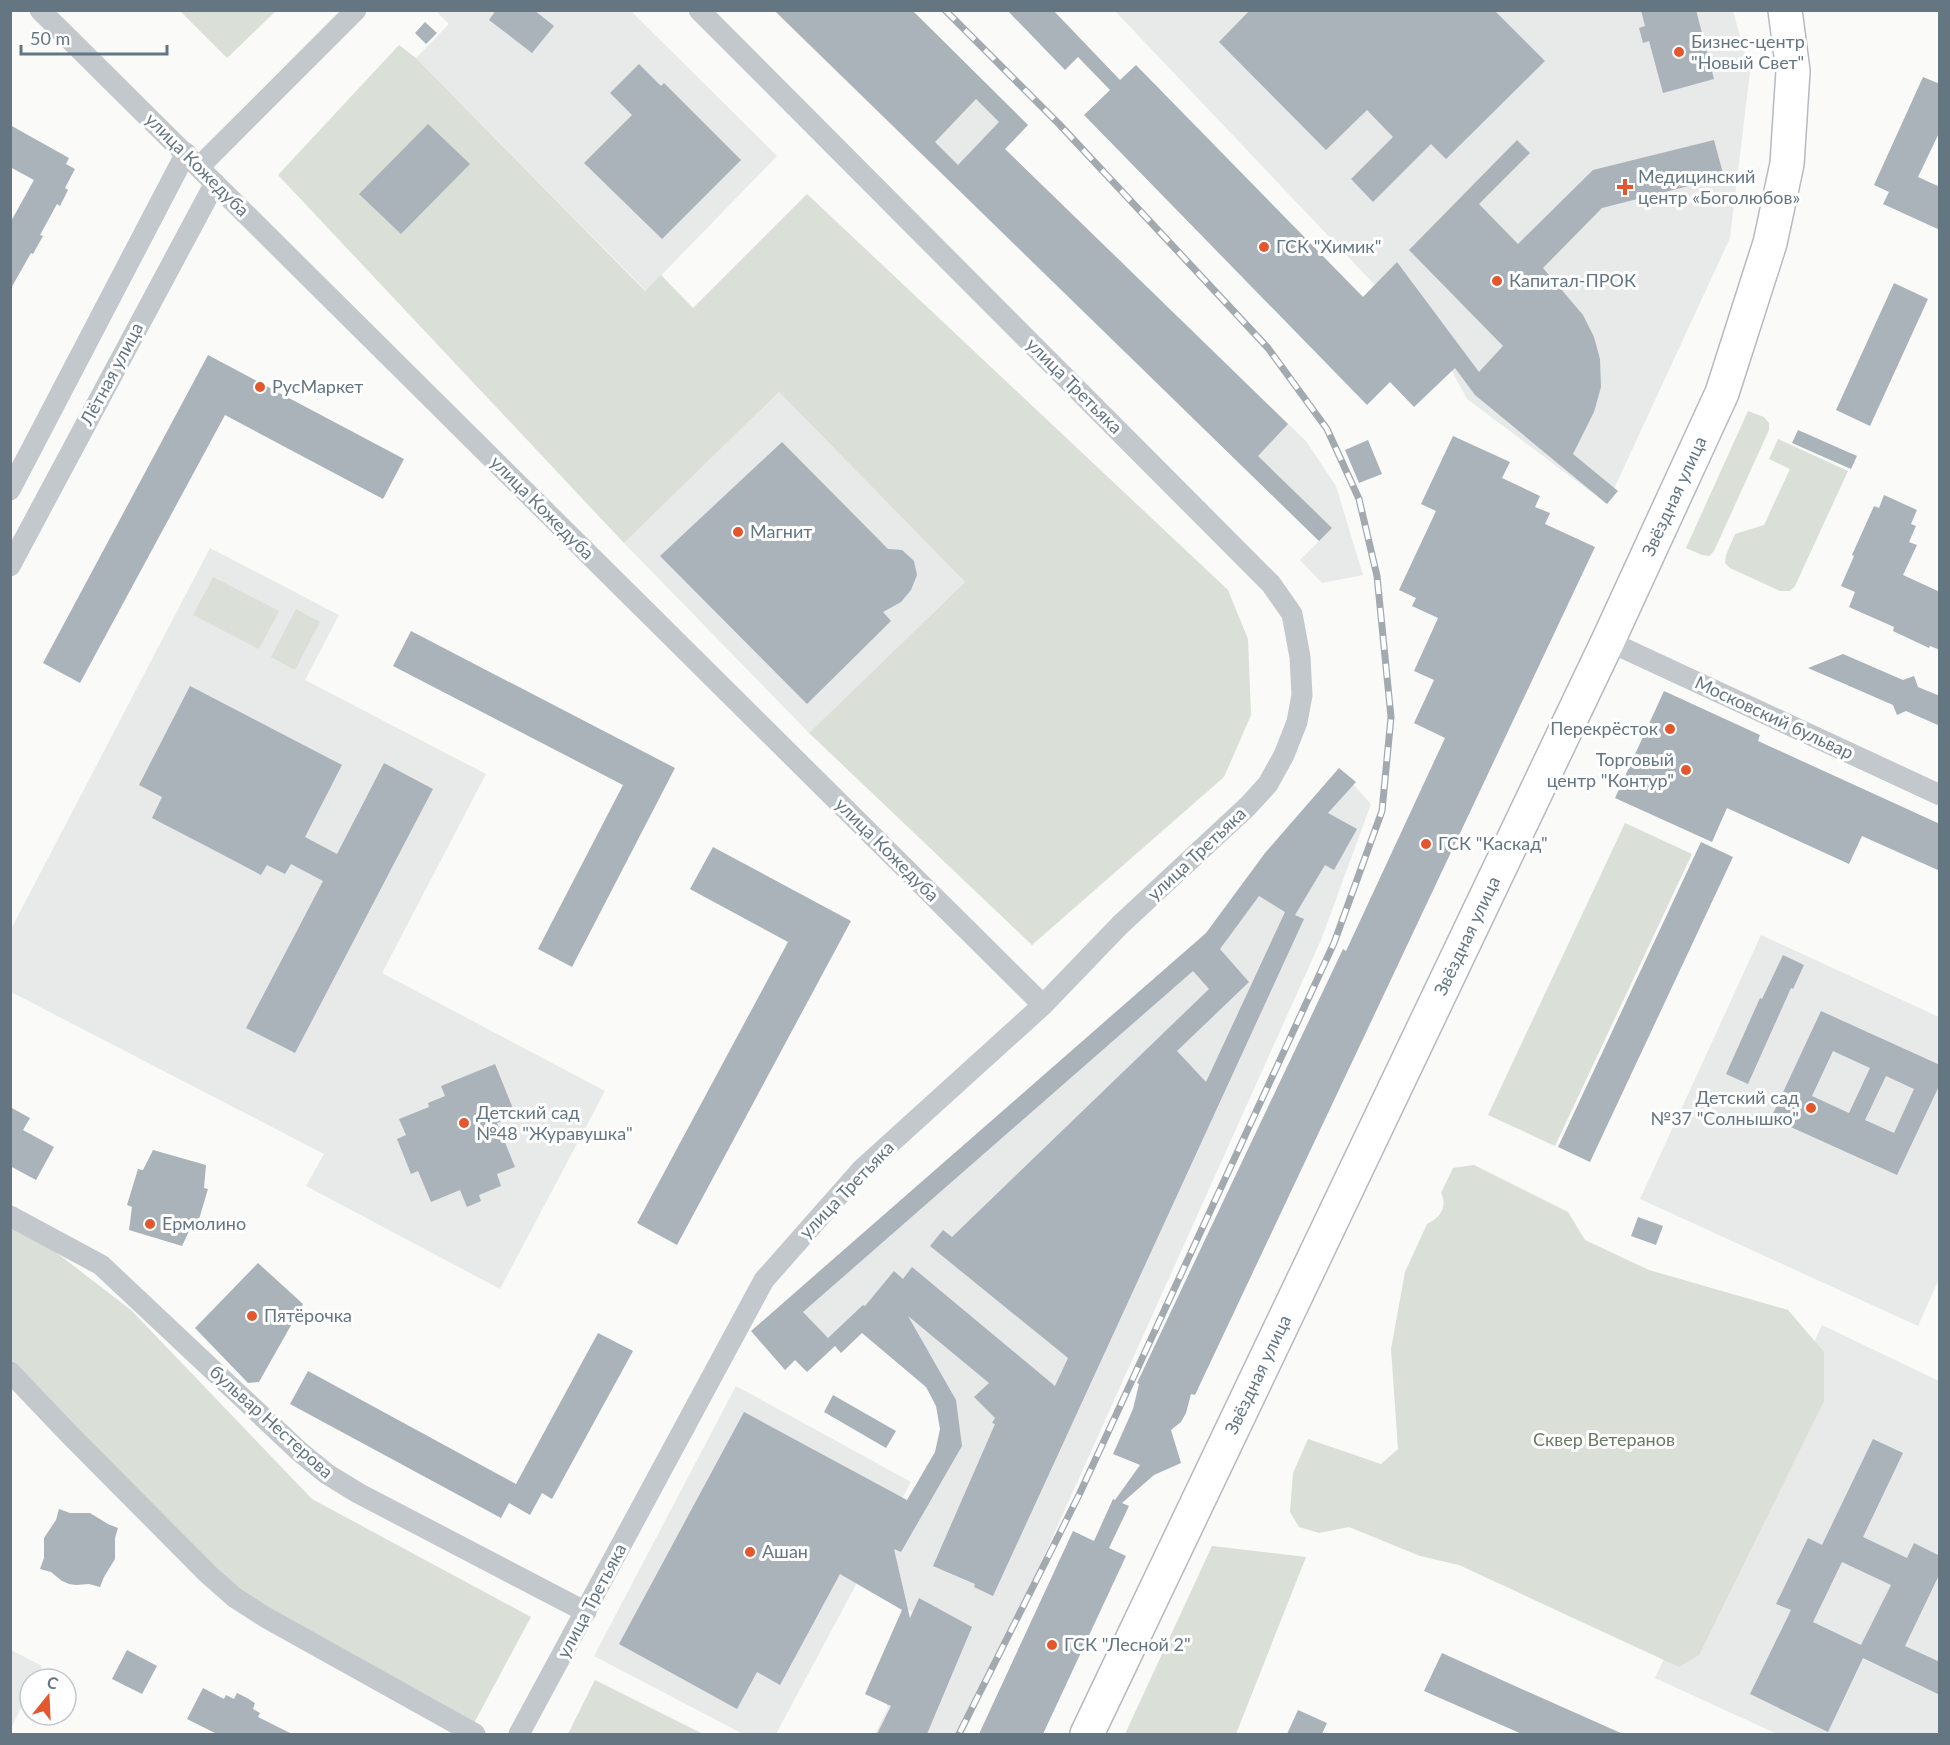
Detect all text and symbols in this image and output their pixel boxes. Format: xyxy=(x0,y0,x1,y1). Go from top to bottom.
scale bar xyxy=(21,18,166,56)
text: 50 m xyxy=(30,27,70,49)
place label: Бизнес-центр "Новый Свет" xyxy=(1691,30,1805,73)
marker: Бизнес-центр "Новый Свет" xyxy=(1672,45,1686,59)
street label: улица Кожедуба xyxy=(141,108,254,221)
place label: Медицинский центр «Боголюбов» xyxy=(1638,165,1800,208)
marker: Медицинский центр «Боголюбов» xyxy=(1616,178,1634,196)
place label: ГСК "Химик" xyxy=(1276,235,1381,257)
marker: ГСК "Химик" xyxy=(1257,240,1271,254)
place label: Капитал-ПРОК xyxy=(1509,269,1636,291)
marker: Капитал-ПРОК xyxy=(1490,274,1504,288)
street label: Лётная улица xyxy=(74,318,147,429)
street label: улица Третьяка xyxy=(1022,333,1127,438)
place label: РусМаркет xyxy=(272,375,363,397)
marker: РусМаркет xyxy=(253,380,267,394)
street label: Звёздная улица xyxy=(1637,433,1711,559)
street label: улица Кожедуба xyxy=(486,451,599,564)
place label: Магнит xyxy=(750,520,812,542)
marker: Магнит xyxy=(731,525,745,539)
street label: Московский бульвар xyxy=(1692,671,1857,763)
place label: Перекрёсток xyxy=(1550,717,1659,739)
marker: Перекрёсток xyxy=(1663,722,1677,736)
place label: Торговый центр "Контур" xyxy=(1547,748,1674,791)
marker: Торговый центр "Контур" xyxy=(1679,763,1693,777)
street label: улица Кожедуба xyxy=(831,793,944,906)
street label: улица Третьяка xyxy=(1142,802,1250,905)
place label: ГСК "Каскад" xyxy=(1438,832,1548,854)
marker: ГСК "Каскад" xyxy=(1419,837,1433,851)
street label: Звёздная улица xyxy=(1429,872,1504,999)
place label: Детский сад №37 "Солнышко" xyxy=(1650,1086,1799,1129)
place label: Детский сад №48 "Журавушка" xyxy=(476,1101,633,1144)
marker: Детский сад №37 "Солнышко" xyxy=(1804,1101,1818,1115)
marker: Детский сад №48 "Журавушка" xyxy=(457,1116,471,1130)
street label: улица Третьяка xyxy=(794,1136,898,1243)
place label: Ермолино xyxy=(162,1212,246,1234)
marker: Ермолино xyxy=(143,1217,157,1231)
place label: Пятёрочка xyxy=(264,1304,352,1326)
marker: Пятёрочка xyxy=(245,1309,259,1323)
street label: Звёздная улица xyxy=(1220,1311,1295,1437)
street label: бульвар Нестерова xyxy=(205,1360,338,1482)
park label: Сквер Ветеранов xyxy=(1533,1428,1675,1450)
street label: улица Третьяка xyxy=(552,1539,631,1662)
place label: Ашан xyxy=(762,1540,808,1562)
marker: Ашан xyxy=(743,1545,757,1559)
place label: ГСК "Лесной 2" xyxy=(1064,1633,1191,1655)
marker: ГСК "Лесной 2" xyxy=(1045,1638,1059,1652)
north arrow xyxy=(18,1667,78,1727)
text: С xyxy=(45,1672,61,1693)

